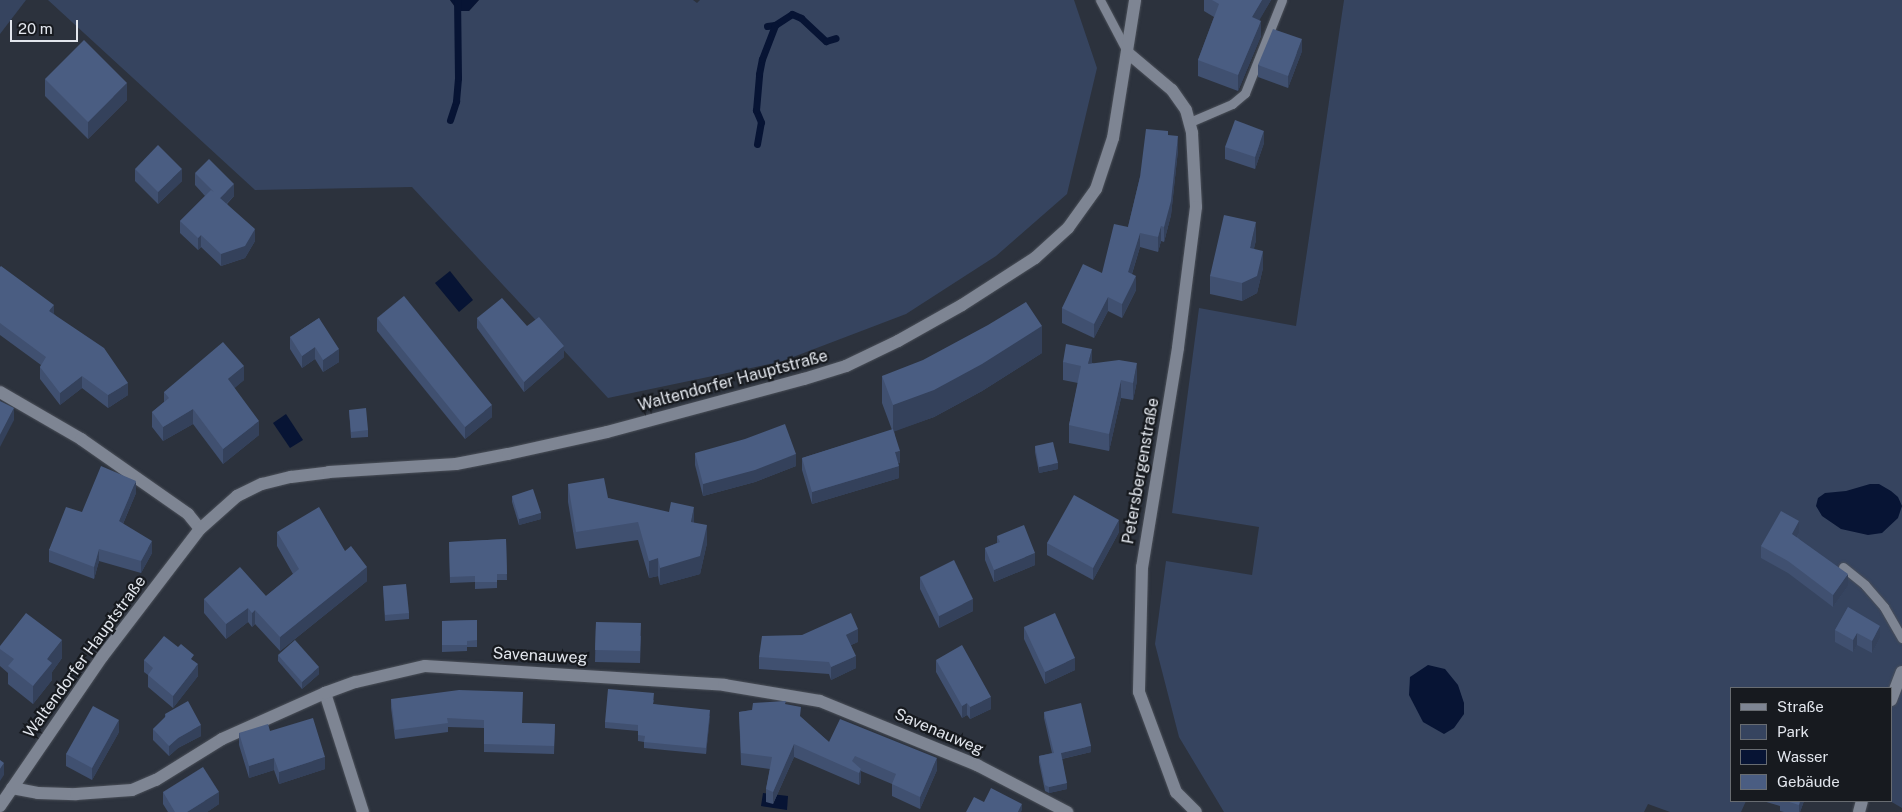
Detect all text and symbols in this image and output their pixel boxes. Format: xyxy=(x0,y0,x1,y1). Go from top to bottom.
scale bar xyxy=(12,10,80,42)
text: 20 m xyxy=(18,20,53,37)
street label: Waltendorfer Hauptstraße xyxy=(636,346,830,416)
street label: Petersbergenstraße xyxy=(1119,396,1163,546)
street label: Waltendorfer Hauptstraße xyxy=(20,572,150,742)
street label: Savenauweg xyxy=(492,644,588,668)
legend xyxy=(1730,687,1892,802)
text: Straße xyxy=(1777,698,1824,715)
street label: Savenauweg xyxy=(892,705,986,759)
text: Park xyxy=(1777,723,1809,740)
text: Wasser xyxy=(1777,748,1828,765)
text: Gebäude xyxy=(1777,773,1840,790)

